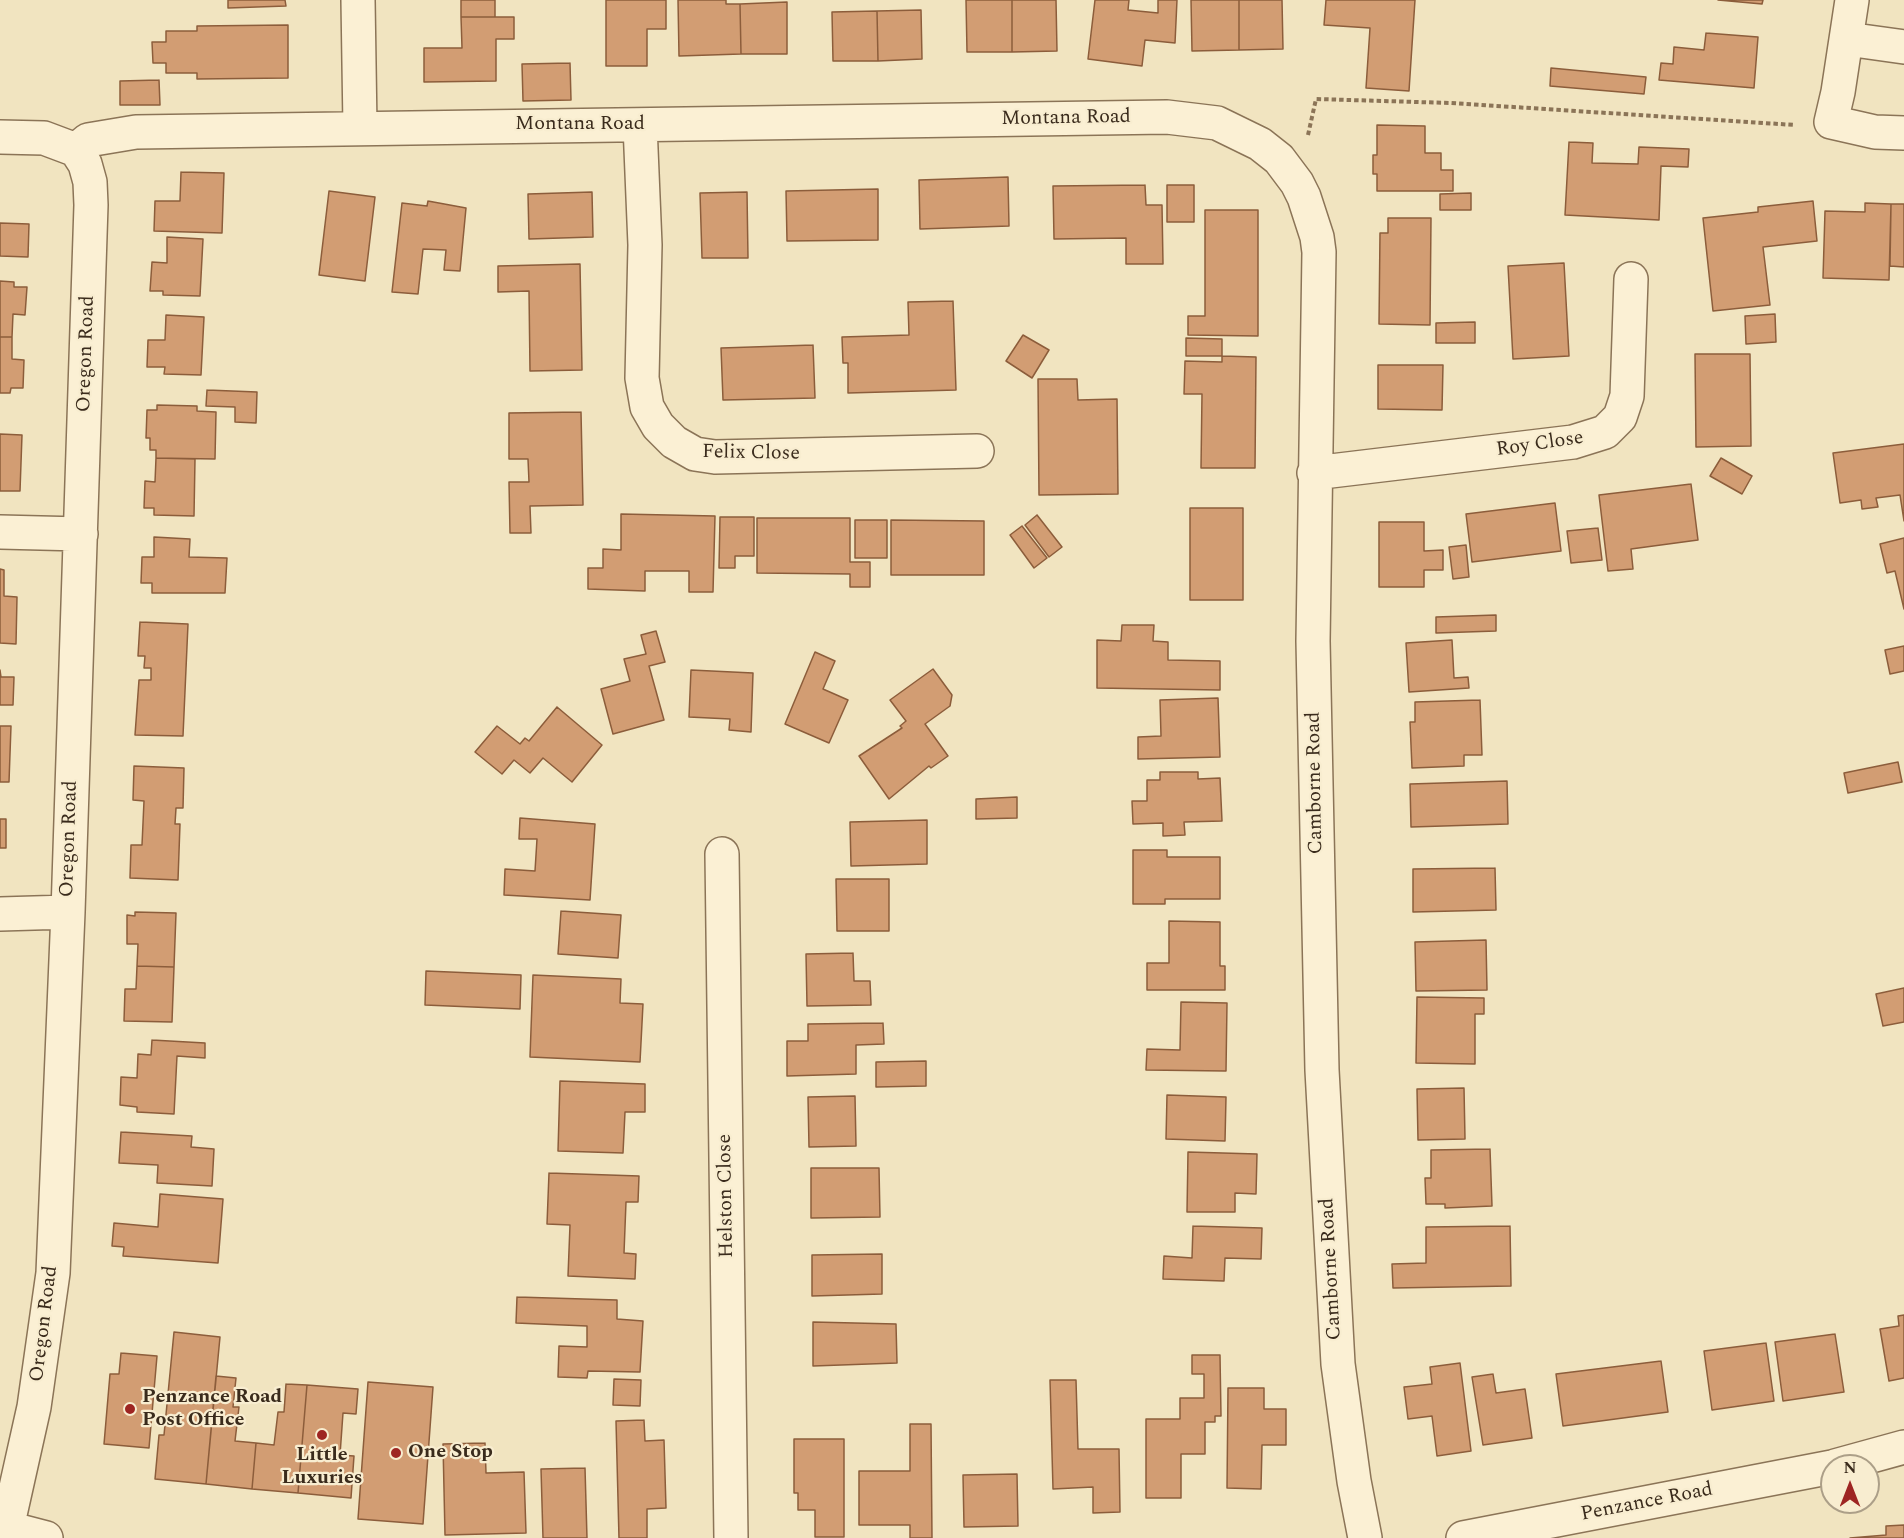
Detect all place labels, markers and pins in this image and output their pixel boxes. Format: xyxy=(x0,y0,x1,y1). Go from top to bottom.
place label: Penzance Road Post Office xyxy=(142,1386,282,1433)
marker: Penzance Road Post Office xyxy=(123,1402,137,1416)
marker: Little Luxuries xyxy=(315,1428,329,1442)
place label: One Stop xyxy=(408,1441,493,1465)
place label: Little Luxuries xyxy=(281,1444,363,1491)
marker: One Stop xyxy=(389,1446,403,1460)

